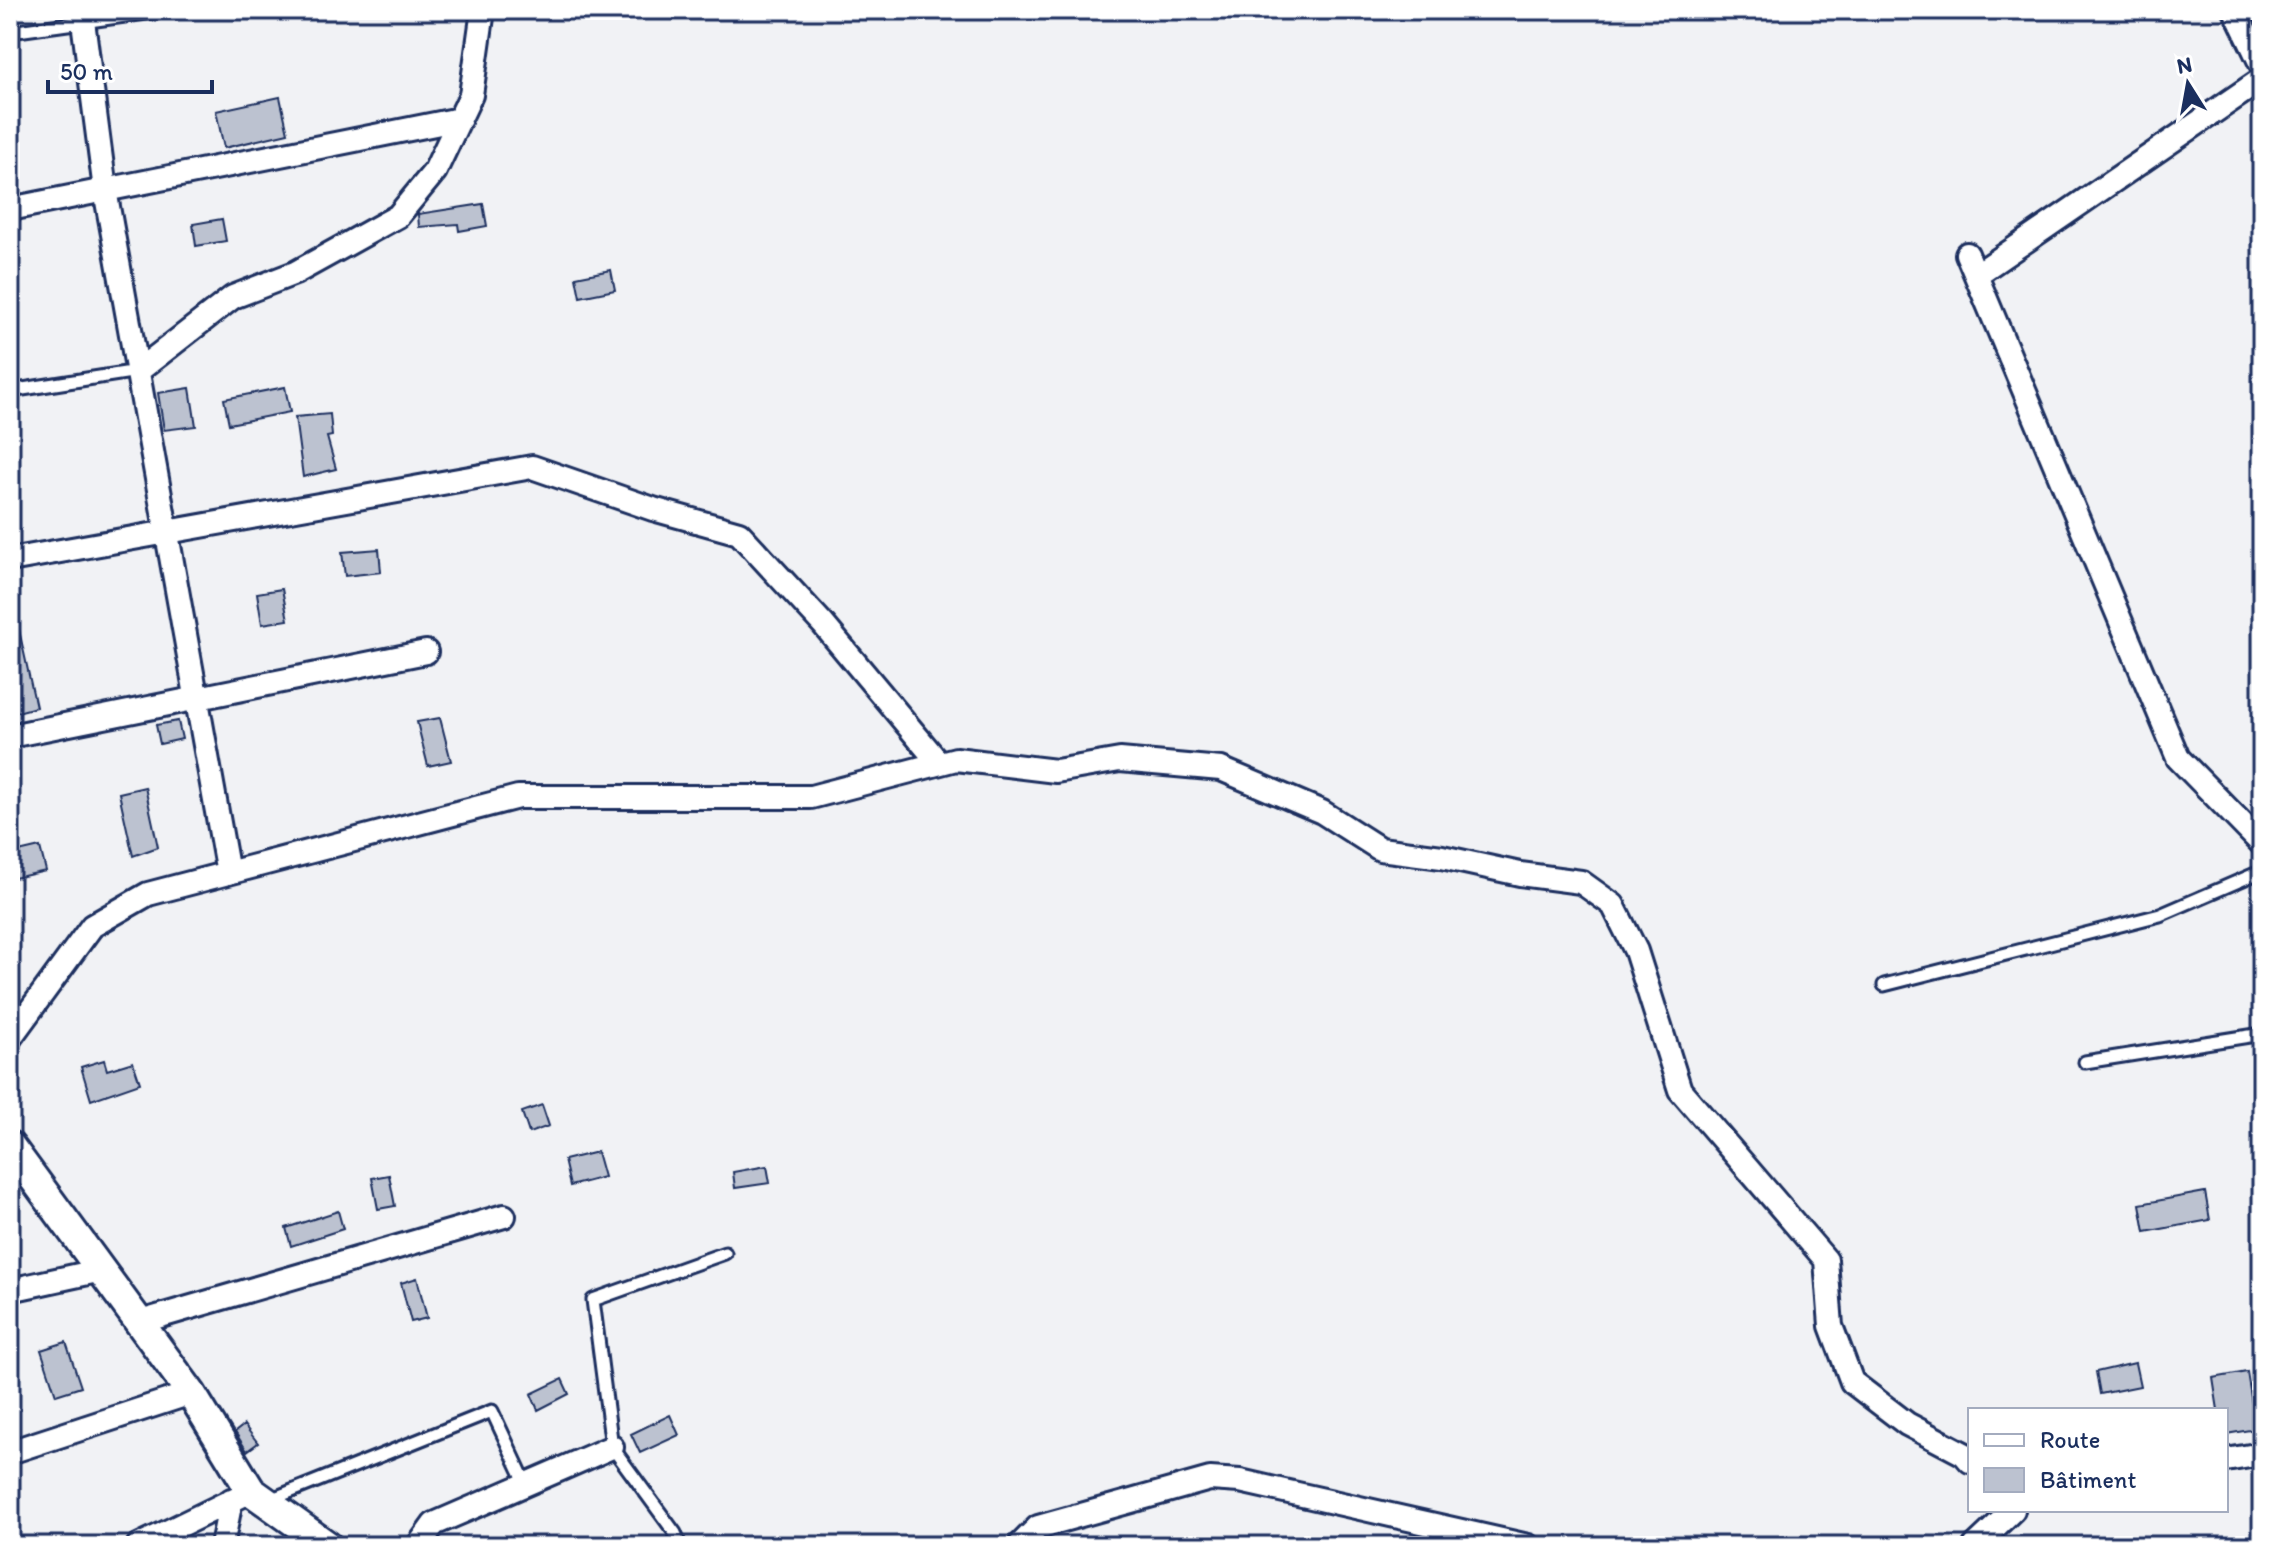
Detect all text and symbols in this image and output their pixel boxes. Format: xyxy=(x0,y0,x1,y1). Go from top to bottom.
scale bar xyxy=(48,44,212,94)
north arrow xyxy=(2148,44,2228,124)
text: N xyxy=(2174,50,2194,80)
text: 50 m xyxy=(60,57,113,86)
legend xyxy=(1968,1408,2228,1512)
text: Route xyxy=(2040,1425,2100,1454)
text: Bâtiment xyxy=(2040,1465,2136,1494)

